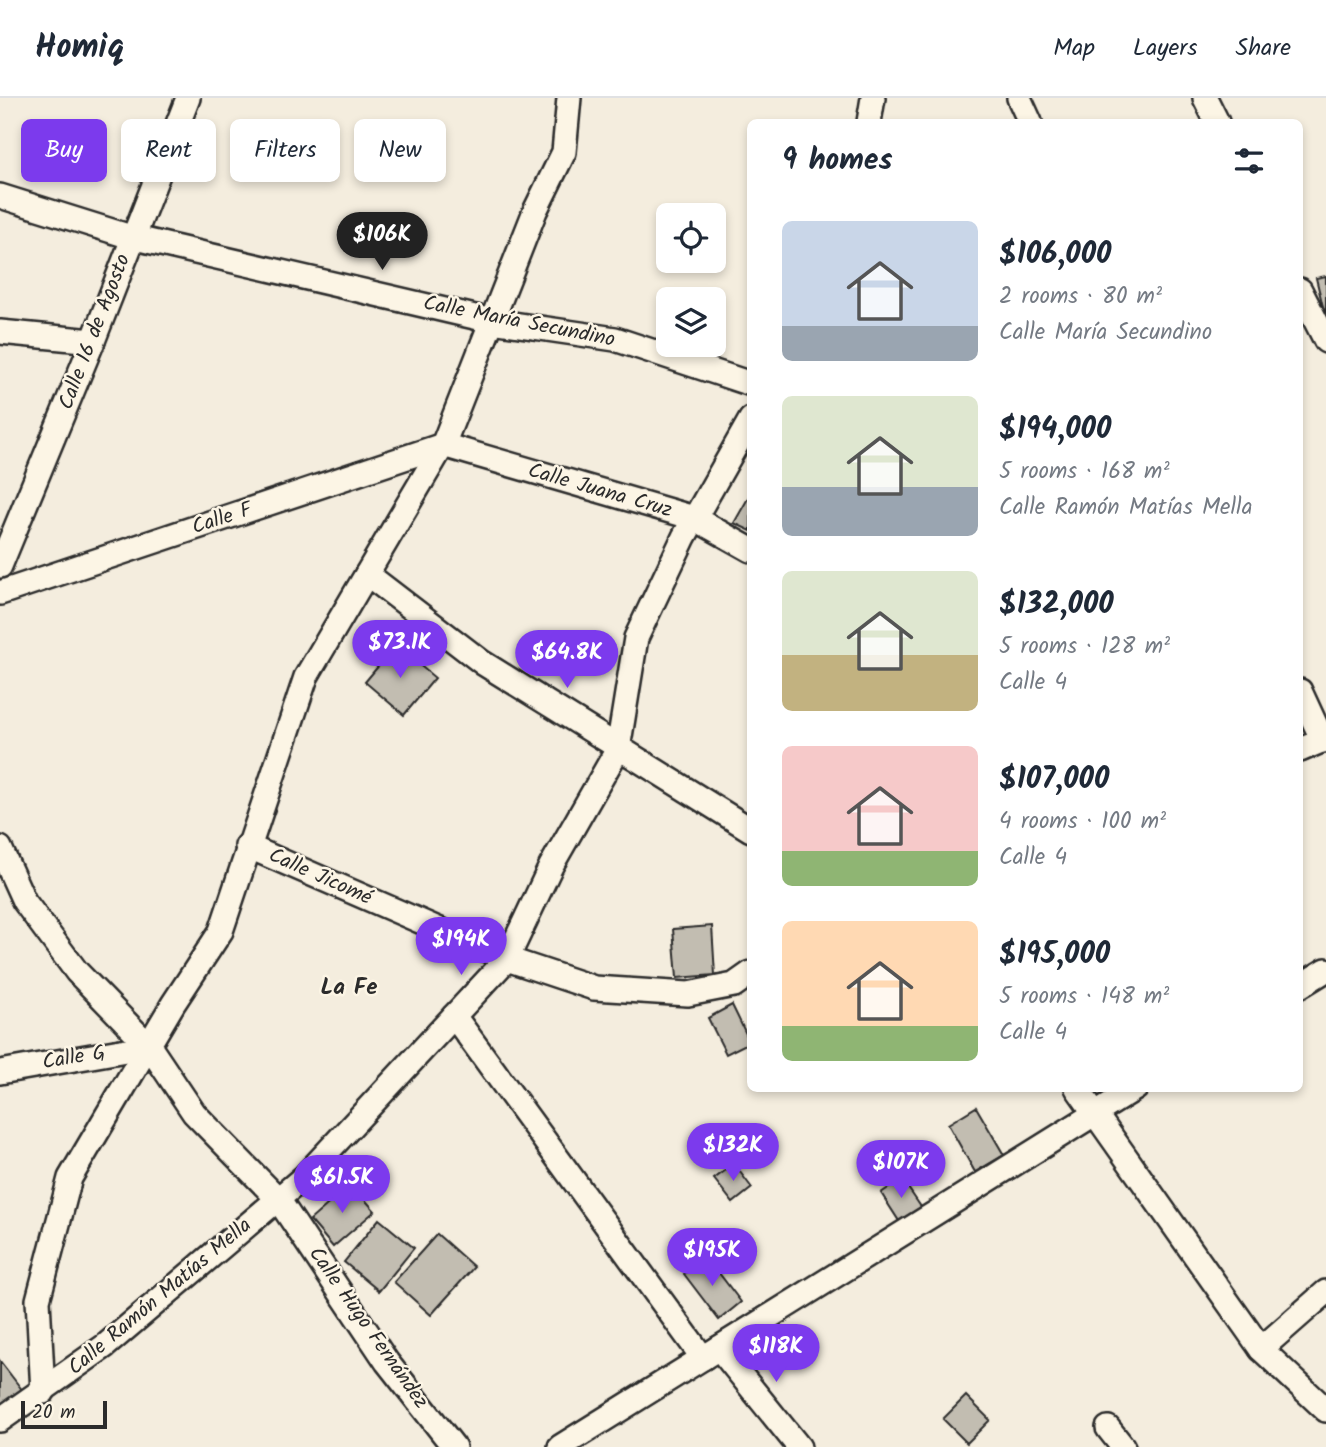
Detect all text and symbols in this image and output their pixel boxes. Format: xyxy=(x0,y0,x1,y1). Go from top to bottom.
text: Homiq xyxy=(35,22,124,75)
text: Map xyxy=(1053,29,1095,68)
text: Layers xyxy=(1133,29,1197,68)
text: Share xyxy=(1235,29,1291,68)
chip: Buy xyxy=(21,119,107,182)
chip: Rent xyxy=(121,119,216,182)
chip: Filters xyxy=(230,119,340,182)
chip: New xyxy=(354,119,446,182)
text: 9 homes xyxy=(782,137,893,185)
icon: filters xyxy=(1230,142,1268,180)
map controls xyxy=(656,203,726,357)
button: locate xyxy=(656,203,726,273)
pin: $106K xyxy=(333,212,431,272)
text: $106K xyxy=(353,217,411,253)
text: $106,000 xyxy=(999,231,1112,279)
street label: Calle 16 de Agosto xyxy=(50,249,140,415)
icon: home xyxy=(838,249,922,333)
text: 2 rooms · 80 m² xyxy=(999,279,1162,315)
street label: Calle María Secundino xyxy=(420,287,618,357)
button: layers xyxy=(656,287,726,357)
text: Calle María Secundino xyxy=(999,315,1212,351)
text: $194,000 xyxy=(999,406,1111,454)
icon: home xyxy=(838,424,922,508)
text: 5 rooms · 168 m² xyxy=(999,454,1170,490)
street label: Calle Juana Cruz xyxy=(524,455,676,527)
text: Calle Ramón Matías Mella xyxy=(999,490,1252,526)
street label: Calle F xyxy=(188,493,258,544)
text: $132,000 xyxy=(999,581,1114,629)
icon: home xyxy=(838,599,922,683)
pin: $73.1K xyxy=(343,620,457,680)
text: $73.1K xyxy=(368,625,432,661)
text: 5 rooms · 128 m² xyxy=(999,629,1170,665)
pin: $64.8K xyxy=(510,630,624,690)
text: $64.8K xyxy=(531,635,603,671)
text: Calle 4 xyxy=(999,665,1067,701)
text: $107,000 xyxy=(999,756,1109,804)
icon: home xyxy=(838,774,922,858)
text: 4 rooms · 100 m² xyxy=(999,804,1166,840)
street label: Calle Jicomé xyxy=(263,840,378,915)
text: Calle 4 xyxy=(999,840,1067,876)
pin: $194K xyxy=(412,918,510,977)
text: $194K xyxy=(432,922,490,958)
text: $195,000 xyxy=(999,931,1110,979)
icon: home xyxy=(838,949,922,1033)
district label: La Fe xyxy=(321,970,377,1006)
text: 5 rooms · 148 m² xyxy=(999,979,1169,1015)
text: Calle 4 xyxy=(999,1015,1067,1051)
street label: Calle G xyxy=(40,1037,108,1079)
pin: $132K xyxy=(684,1124,782,1183)
text: $132K xyxy=(703,1128,763,1164)
pin: $107K xyxy=(852,1140,950,1200)
text: $107K xyxy=(872,1145,930,1181)
pin: $61.5K xyxy=(285,1156,399,1215)
text: $61.5K xyxy=(310,1160,374,1196)
street label: Calle Ramón Matías Mella xyxy=(61,1210,259,1384)
pin: $195K xyxy=(663,1228,761,1288)
text: $195K xyxy=(683,1233,741,1269)
street label: Calle Hugo Fernández xyxy=(300,1240,436,1416)
pin: $118K xyxy=(727,1324,825,1384)
text: $118K xyxy=(749,1329,803,1365)
scale bar xyxy=(21,1398,107,1430)
text: 20 m xyxy=(32,1398,75,1428)

